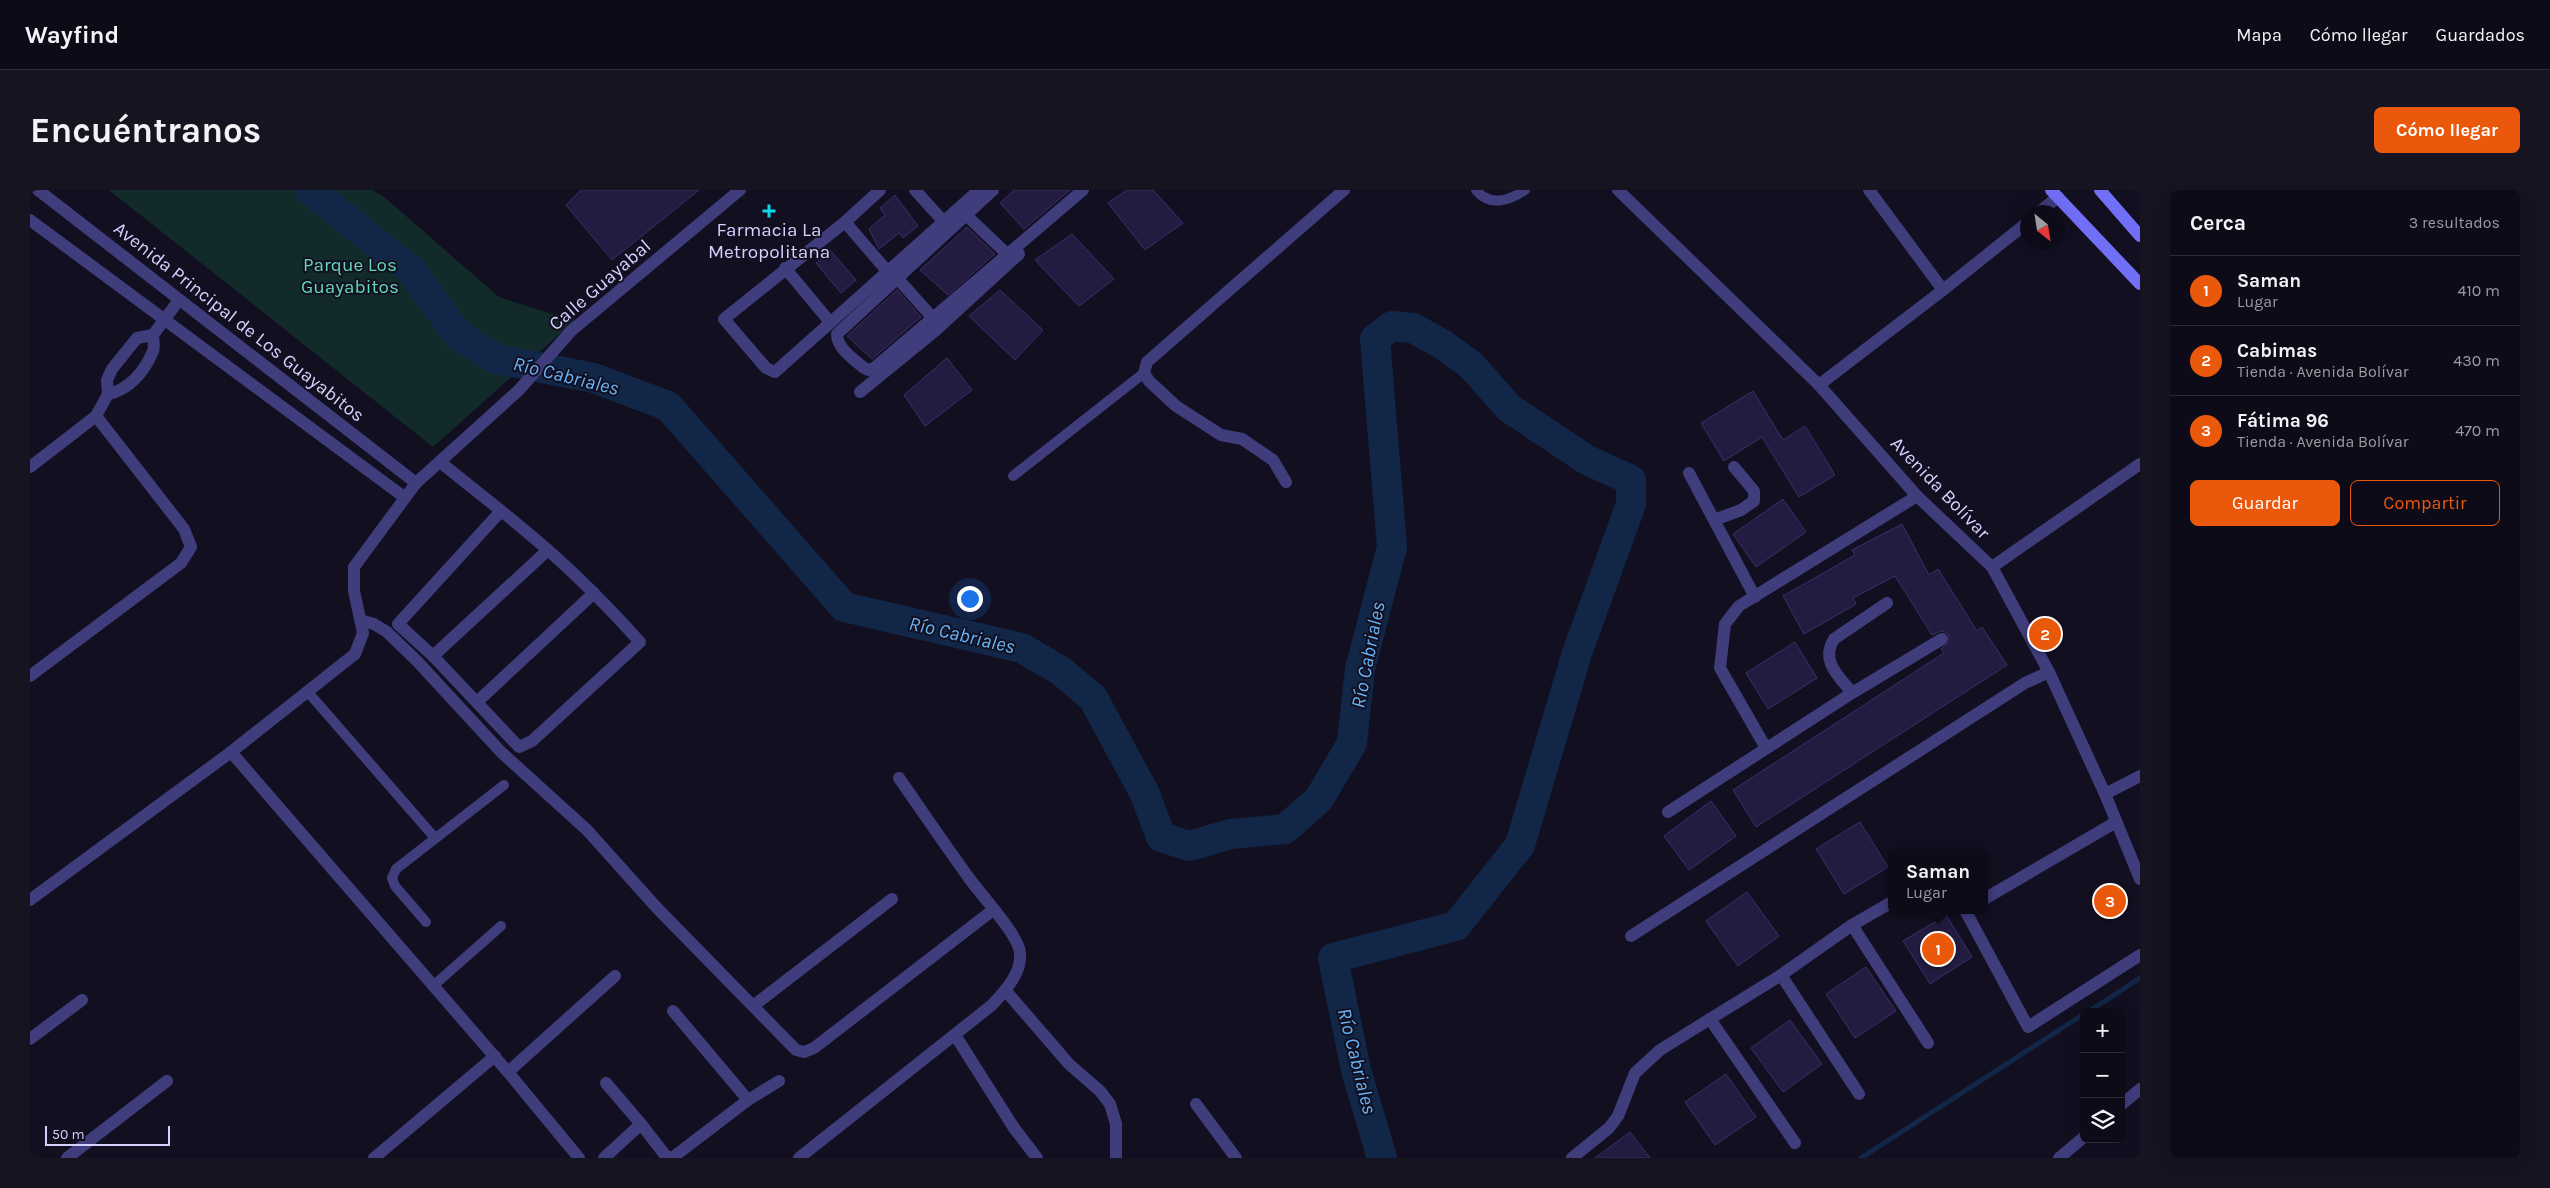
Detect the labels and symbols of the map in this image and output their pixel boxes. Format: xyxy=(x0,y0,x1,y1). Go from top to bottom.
marker: Farmacia La Metropolitana xyxy=(763,205,775,217)
north arrow xyxy=(2020,205,2065,250)
street label: Avenida Principal de Los Guayabitos xyxy=(109,217,369,427)
place label: Farmacia La Metropolitana xyxy=(708,219,830,263)
street label: Calle Guayabal xyxy=(545,235,655,335)
park label: Parque Los Guayabitos xyxy=(301,254,399,298)
water label: Río Cabriales xyxy=(511,352,621,400)
street label: Avenida Bolívar xyxy=(1886,432,1994,544)
your location xyxy=(957,586,983,612)
water label: Río Cabriales xyxy=(1346,600,1390,710)
water label: Río Cabriales xyxy=(907,612,1017,658)
pin: 2 xyxy=(2029,615,2061,653)
pin: 3 xyxy=(2094,882,2126,920)
pin: 1 xyxy=(1922,930,1954,968)
water label: Río Cabriales xyxy=(1333,1006,1381,1116)
scale bar xyxy=(45,1123,170,1146)

